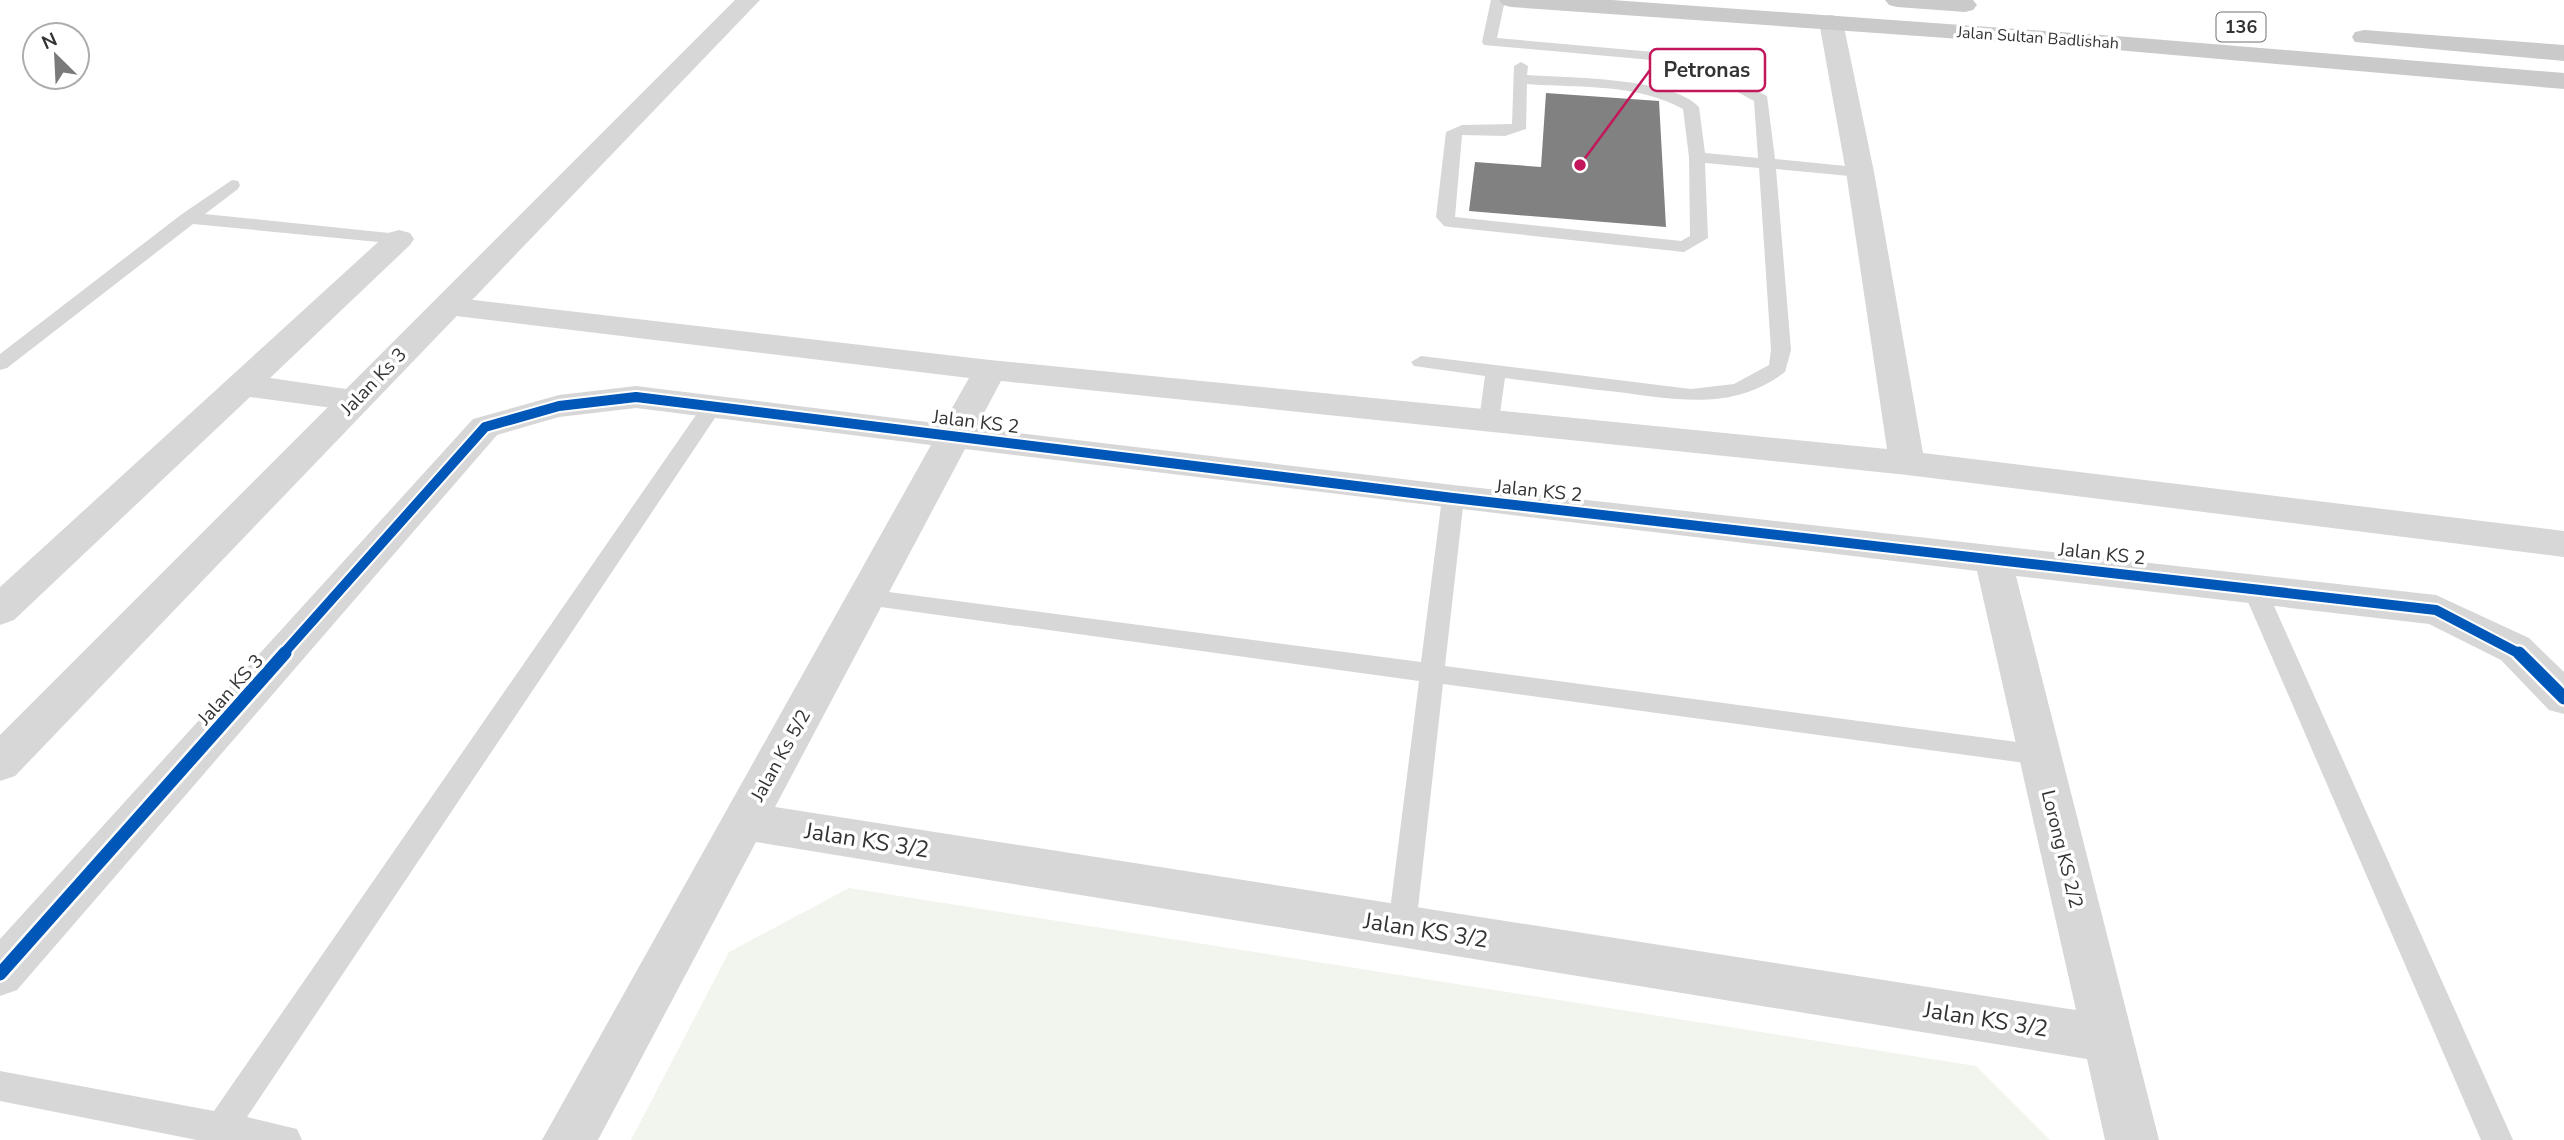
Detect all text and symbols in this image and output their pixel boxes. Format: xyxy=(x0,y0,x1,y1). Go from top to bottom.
road number: 136 xyxy=(2216,12,2266,42)
north arrow xyxy=(21,21,91,91)
street label: Jalan Sultan Badlishah xyxy=(1955,21,2120,55)
text: N xyxy=(38,27,61,56)
callout: Petronas xyxy=(1650,49,1765,91)
text: Petronas xyxy=(1664,56,1750,84)
street label: Jalan Ks 3 xyxy=(334,342,412,422)
street label: Jalan KS 2 xyxy=(930,404,1021,440)
street label: Jalan KS 2 xyxy=(1493,473,1583,508)
street label: Jalan KS 2 xyxy=(2056,536,2146,571)
street label: Jalan KS 3 xyxy=(191,649,269,731)
street label: Jalan Ks 5/2 xyxy=(744,705,817,807)
street label: Lorong KS 2/2 xyxy=(2035,787,2089,911)
street label: Jalan KS 3/2 xyxy=(802,815,931,866)
street label: Jalan KS 3/2 xyxy=(1361,905,1490,956)
street label: Jalan KS 3/2 xyxy=(1921,994,2050,1045)

